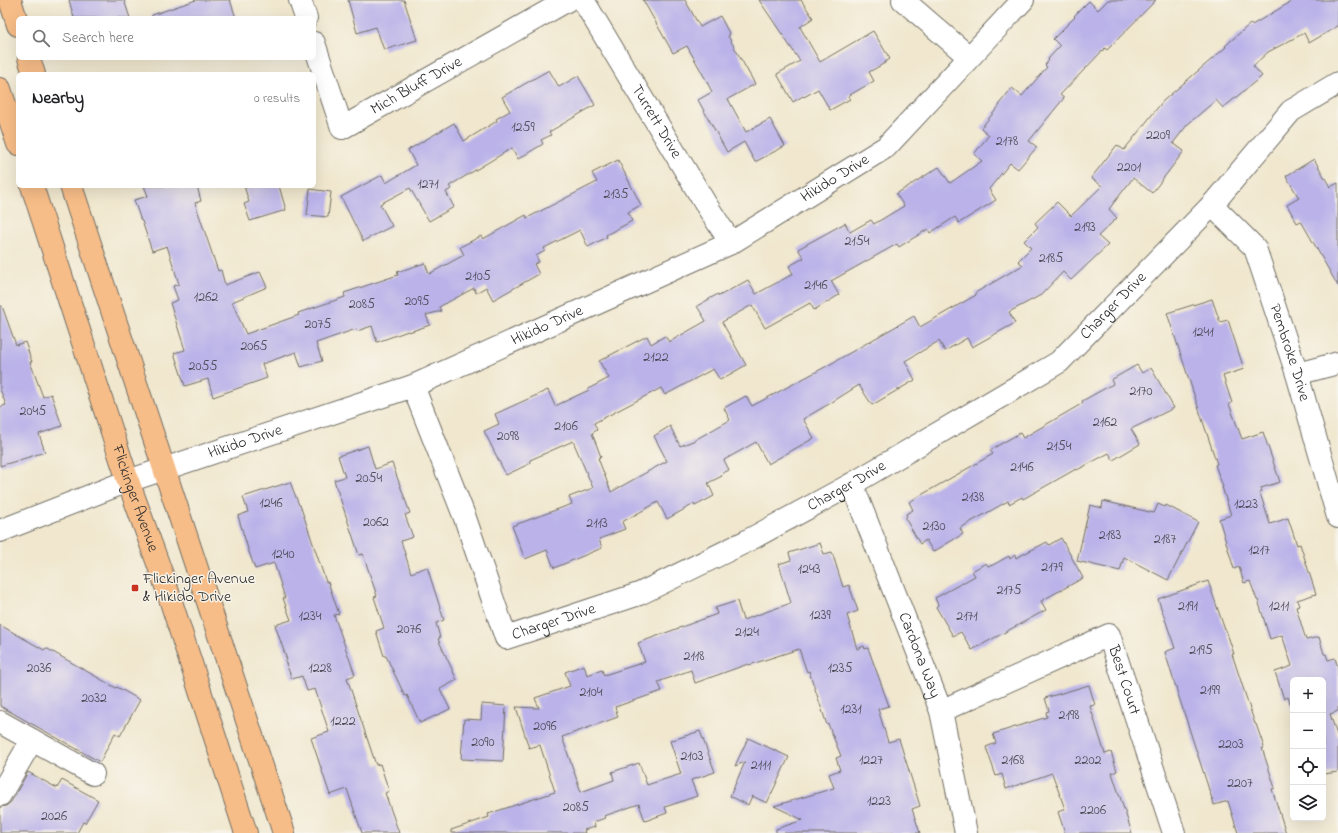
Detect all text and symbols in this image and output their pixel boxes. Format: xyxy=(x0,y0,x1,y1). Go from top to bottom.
search box xyxy=(16,16,316,60)
icon: search xyxy=(30,27,52,49)
text: Search here xyxy=(62,27,134,49)
street label: Mich Bluff Drive xyxy=(366,50,467,121)
street label: Turrett Drive xyxy=(625,80,688,164)
text: Nearby xyxy=(32,86,84,111)
text: 0 results xyxy=(254,89,300,108)
house number: 1259 xyxy=(511,117,536,138)
house number: 2209 xyxy=(1146,125,1171,146)
house number: 2178 xyxy=(996,131,1018,152)
street label: Hikido Drive xyxy=(796,148,875,209)
house number: 2201 xyxy=(1117,157,1142,178)
house number: 1271 xyxy=(417,174,439,195)
house number: 2135 xyxy=(603,184,629,205)
house number: 2193 xyxy=(1074,217,1096,238)
house number: 2154 xyxy=(844,231,870,252)
house number: 2185 xyxy=(1039,248,1063,269)
house number: 2105 xyxy=(465,266,491,287)
street label: Charger Drive xyxy=(1075,266,1153,345)
house number: 2146 xyxy=(804,275,828,296)
house number: 1262 xyxy=(194,287,218,308)
house number: 2095 xyxy=(404,291,430,312)
house number: 2085 xyxy=(349,294,375,315)
street label: Hikido Drive xyxy=(507,299,588,352)
street label: Pembroke Drive xyxy=(1263,301,1316,405)
house number: 2075 xyxy=(305,314,331,335)
house number: 1241 xyxy=(1192,322,1214,343)
house number: 2065 xyxy=(240,336,268,357)
house number: 2122 xyxy=(643,347,669,368)
house number: 2055 xyxy=(188,356,218,377)
house number: 2170 xyxy=(1129,381,1153,402)
house number: 2045 xyxy=(20,401,46,422)
house number: 2162 xyxy=(1093,412,1117,433)
house number: 2106 xyxy=(554,416,578,437)
street label: Hikido Drive xyxy=(205,418,286,465)
house number: 2098 xyxy=(497,426,519,447)
house number: 2154 xyxy=(1046,436,1072,457)
street label: Flickinger Avenue xyxy=(105,441,165,556)
street label: Charger Drive xyxy=(803,454,891,518)
house number: 2146 xyxy=(1010,457,1034,478)
house number: 2054 xyxy=(356,468,383,489)
house number: 2138 xyxy=(962,487,984,508)
house number: 1246 xyxy=(259,493,283,514)
house number: 1223 xyxy=(1234,494,1258,515)
house number: 2062 xyxy=(363,512,389,533)
house number: 2113 xyxy=(586,513,608,534)
house number: 2130 xyxy=(922,516,946,537)
house number: 2183 xyxy=(1099,525,1121,546)
house number: 2187 xyxy=(1154,529,1176,550)
house number: 1217 xyxy=(1248,540,1270,561)
house number: 1240 xyxy=(271,544,295,565)
house number: 2179 xyxy=(1041,557,1063,578)
house number: 1243 xyxy=(798,559,821,580)
place label: Flickinger Avenue & Hikido Drive xyxy=(142,567,256,609)
house number: 2175 xyxy=(996,580,1022,601)
marker: Flickinger Avenue & Hikido Drive xyxy=(130,583,140,593)
house number: 2191 xyxy=(1178,596,1199,617)
house number: 1211 xyxy=(1269,596,1290,617)
street label: Charger Drive xyxy=(509,597,600,647)
house number: 1239 xyxy=(809,605,831,626)
house number: 1234 xyxy=(299,606,322,627)
house number: 2171 xyxy=(956,606,978,627)
street label: Cardona Way xyxy=(892,609,947,702)
house number: 2076 xyxy=(397,619,421,640)
house number: 2124 xyxy=(735,622,759,643)
house number: 2195 xyxy=(1189,640,1213,661)
street label: Best Court xyxy=(1101,641,1147,719)
house number: 2118 xyxy=(683,646,705,667)
house number: 2036 xyxy=(27,658,51,679)
house number: 1228 xyxy=(308,658,332,679)
house number: 1235 xyxy=(827,658,853,679)
map controls xyxy=(1290,677,1326,821)
button: + xyxy=(1290,677,1326,713)
house number: 2199 xyxy=(1200,680,1221,701)
house number: 2104 xyxy=(579,682,603,703)
house number: 2032 xyxy=(81,688,107,709)
house number: 1231 xyxy=(840,699,862,720)
house number: 2198 xyxy=(1059,705,1079,726)
house number: 1222 xyxy=(330,711,356,732)
button: − xyxy=(1290,713,1326,749)
house number: 2096 xyxy=(533,716,557,737)
house number: 2090 xyxy=(471,732,495,753)
house number: 2203 xyxy=(1218,734,1244,755)
house number: 2103 xyxy=(680,746,704,767)
button: locate xyxy=(1290,749,1326,785)
house number: 1227 xyxy=(859,750,883,771)
house number: 2168 xyxy=(1002,750,1024,771)
house number: 2202 xyxy=(1075,750,1101,771)
house number: 2111 xyxy=(751,755,772,776)
house number: 2207 xyxy=(1227,773,1253,794)
button: layers xyxy=(1290,785,1326,821)
house number: 1223 xyxy=(867,791,891,812)
house number: 2085 xyxy=(563,797,589,818)
house number: 2206 xyxy=(1080,800,1106,821)
house number: 2026 xyxy=(41,806,67,827)

